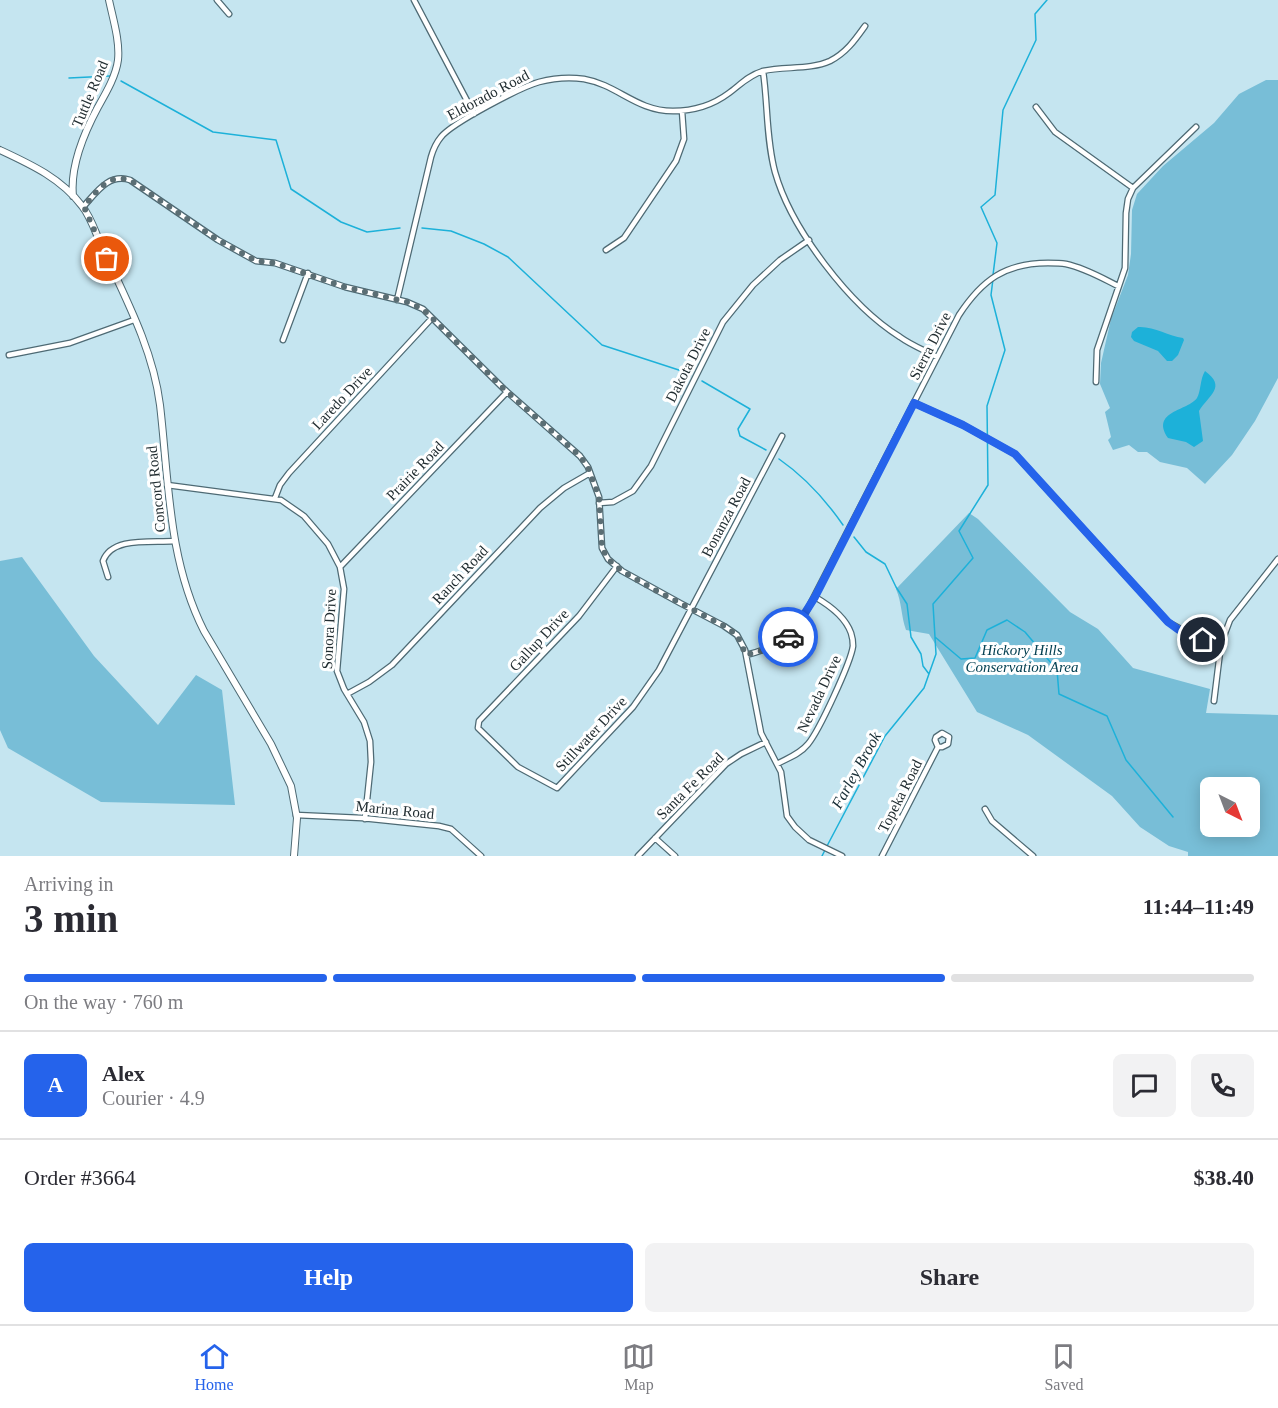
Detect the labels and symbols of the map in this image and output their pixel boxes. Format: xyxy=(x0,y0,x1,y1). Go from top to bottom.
street label: Tuttle Road xyxy=(69,58,111,130)
street label: Eldorado Road xyxy=(444,66,532,123)
pin xyxy=(81,233,132,284)
street label: Sierra Drive xyxy=(906,309,954,382)
street label: Dakota Drive xyxy=(662,325,714,405)
street label: Laredo Drive xyxy=(309,363,375,433)
street label: Prairie Road xyxy=(383,438,447,504)
street label: Concord Road xyxy=(143,444,169,533)
street label: Bonanza Road xyxy=(698,474,754,560)
street label: Ranch Road xyxy=(429,542,491,607)
street label: Sonora Drive xyxy=(319,588,339,670)
street label: Gallup Drive xyxy=(506,606,572,674)
courier xyxy=(758,607,818,667)
pin xyxy=(1177,614,1228,665)
park label: Hickory Hills Conservation Area xyxy=(966,642,1078,675)
street label: Nevada Drive xyxy=(794,652,844,735)
street label: Stillwater Drive xyxy=(552,693,630,775)
water label: Farley Brook xyxy=(827,728,885,813)
street label: Santa Fe Road xyxy=(653,749,727,823)
street label: Topeka Road xyxy=(875,757,925,835)
north arrow xyxy=(1200,777,1260,837)
street label: Marina Road xyxy=(355,798,435,822)

